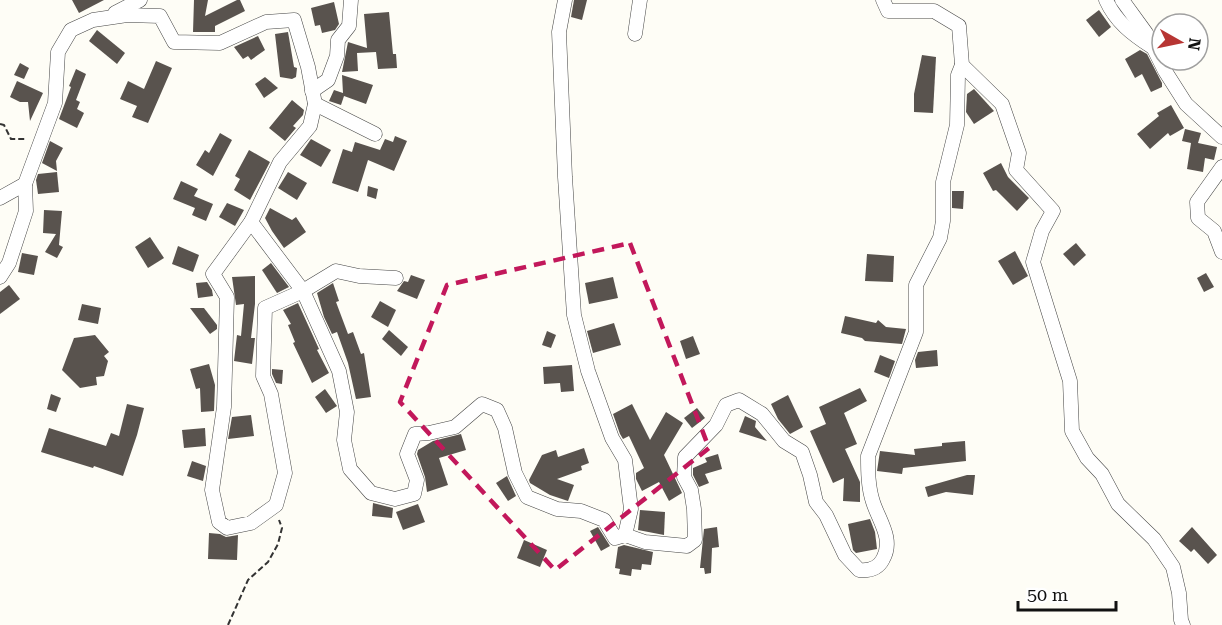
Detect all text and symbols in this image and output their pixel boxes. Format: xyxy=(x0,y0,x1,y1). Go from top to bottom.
north arrow xyxy=(1150,12,1210,72)
text: N xyxy=(1184,37,1205,52)
scale bar xyxy=(1018,574,1116,612)
text: 50 m xyxy=(1027,584,1068,605)

